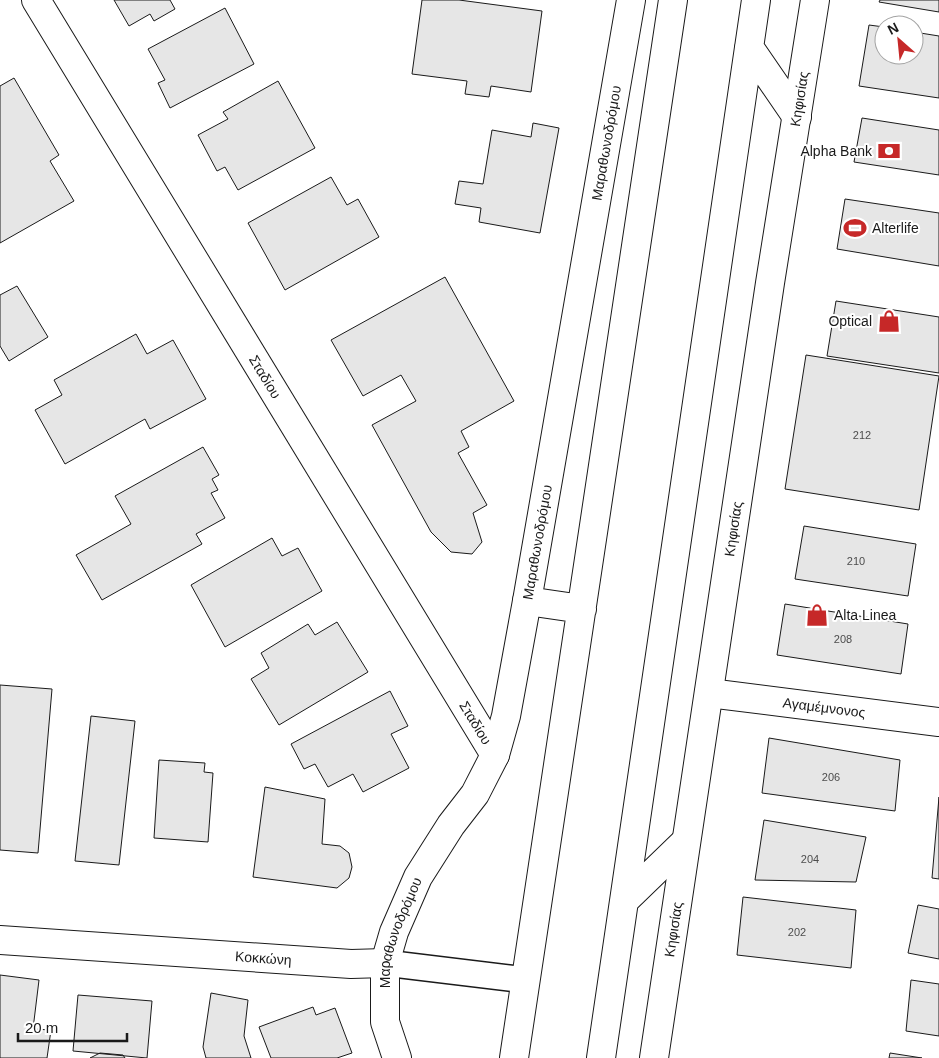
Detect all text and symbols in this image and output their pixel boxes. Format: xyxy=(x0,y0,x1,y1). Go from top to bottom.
north arrow xyxy=(874,15,924,65)
text: N xyxy=(885,19,901,38)
street label: Κηφισίας xyxy=(787,70,812,128)
street label: Μαραθωνοδρόμου xyxy=(588,84,624,202)
bank icon: Alpha Bank xyxy=(876,138,902,164)
place label: Alpha Bank xyxy=(800,143,873,159)
sports icon: Alterlife xyxy=(842,215,868,241)
place label: Alterlife xyxy=(872,220,919,236)
shop icon: Optical xyxy=(876,308,902,334)
place label: Optical xyxy=(828,313,872,329)
street label: Σταδίου xyxy=(246,352,284,401)
house number: 212 xyxy=(853,429,871,441)
street label: Μαραθωνοδρόμου xyxy=(519,483,555,601)
street label: Κηφισίας xyxy=(721,500,745,558)
house number: 210 xyxy=(847,555,865,567)
shop icon: Alta Linea xyxy=(804,602,830,628)
place label: Alta Linea xyxy=(834,607,896,623)
house number: 208 xyxy=(834,633,852,645)
street label: Αγαμέμνονος xyxy=(782,694,866,721)
street label: Σταδίου xyxy=(456,698,495,747)
house number: 206 xyxy=(822,771,840,783)
house number: 204 xyxy=(801,853,819,865)
street label: Μαραθωνοδρόμου xyxy=(377,875,425,988)
street label: Κηφισίας xyxy=(661,900,685,958)
house number: 202 xyxy=(788,926,806,938)
street label: Κοκκώνη xyxy=(235,948,292,968)
scale bar xyxy=(18,1010,126,1042)
text: 20 m xyxy=(25,1019,58,1036)

